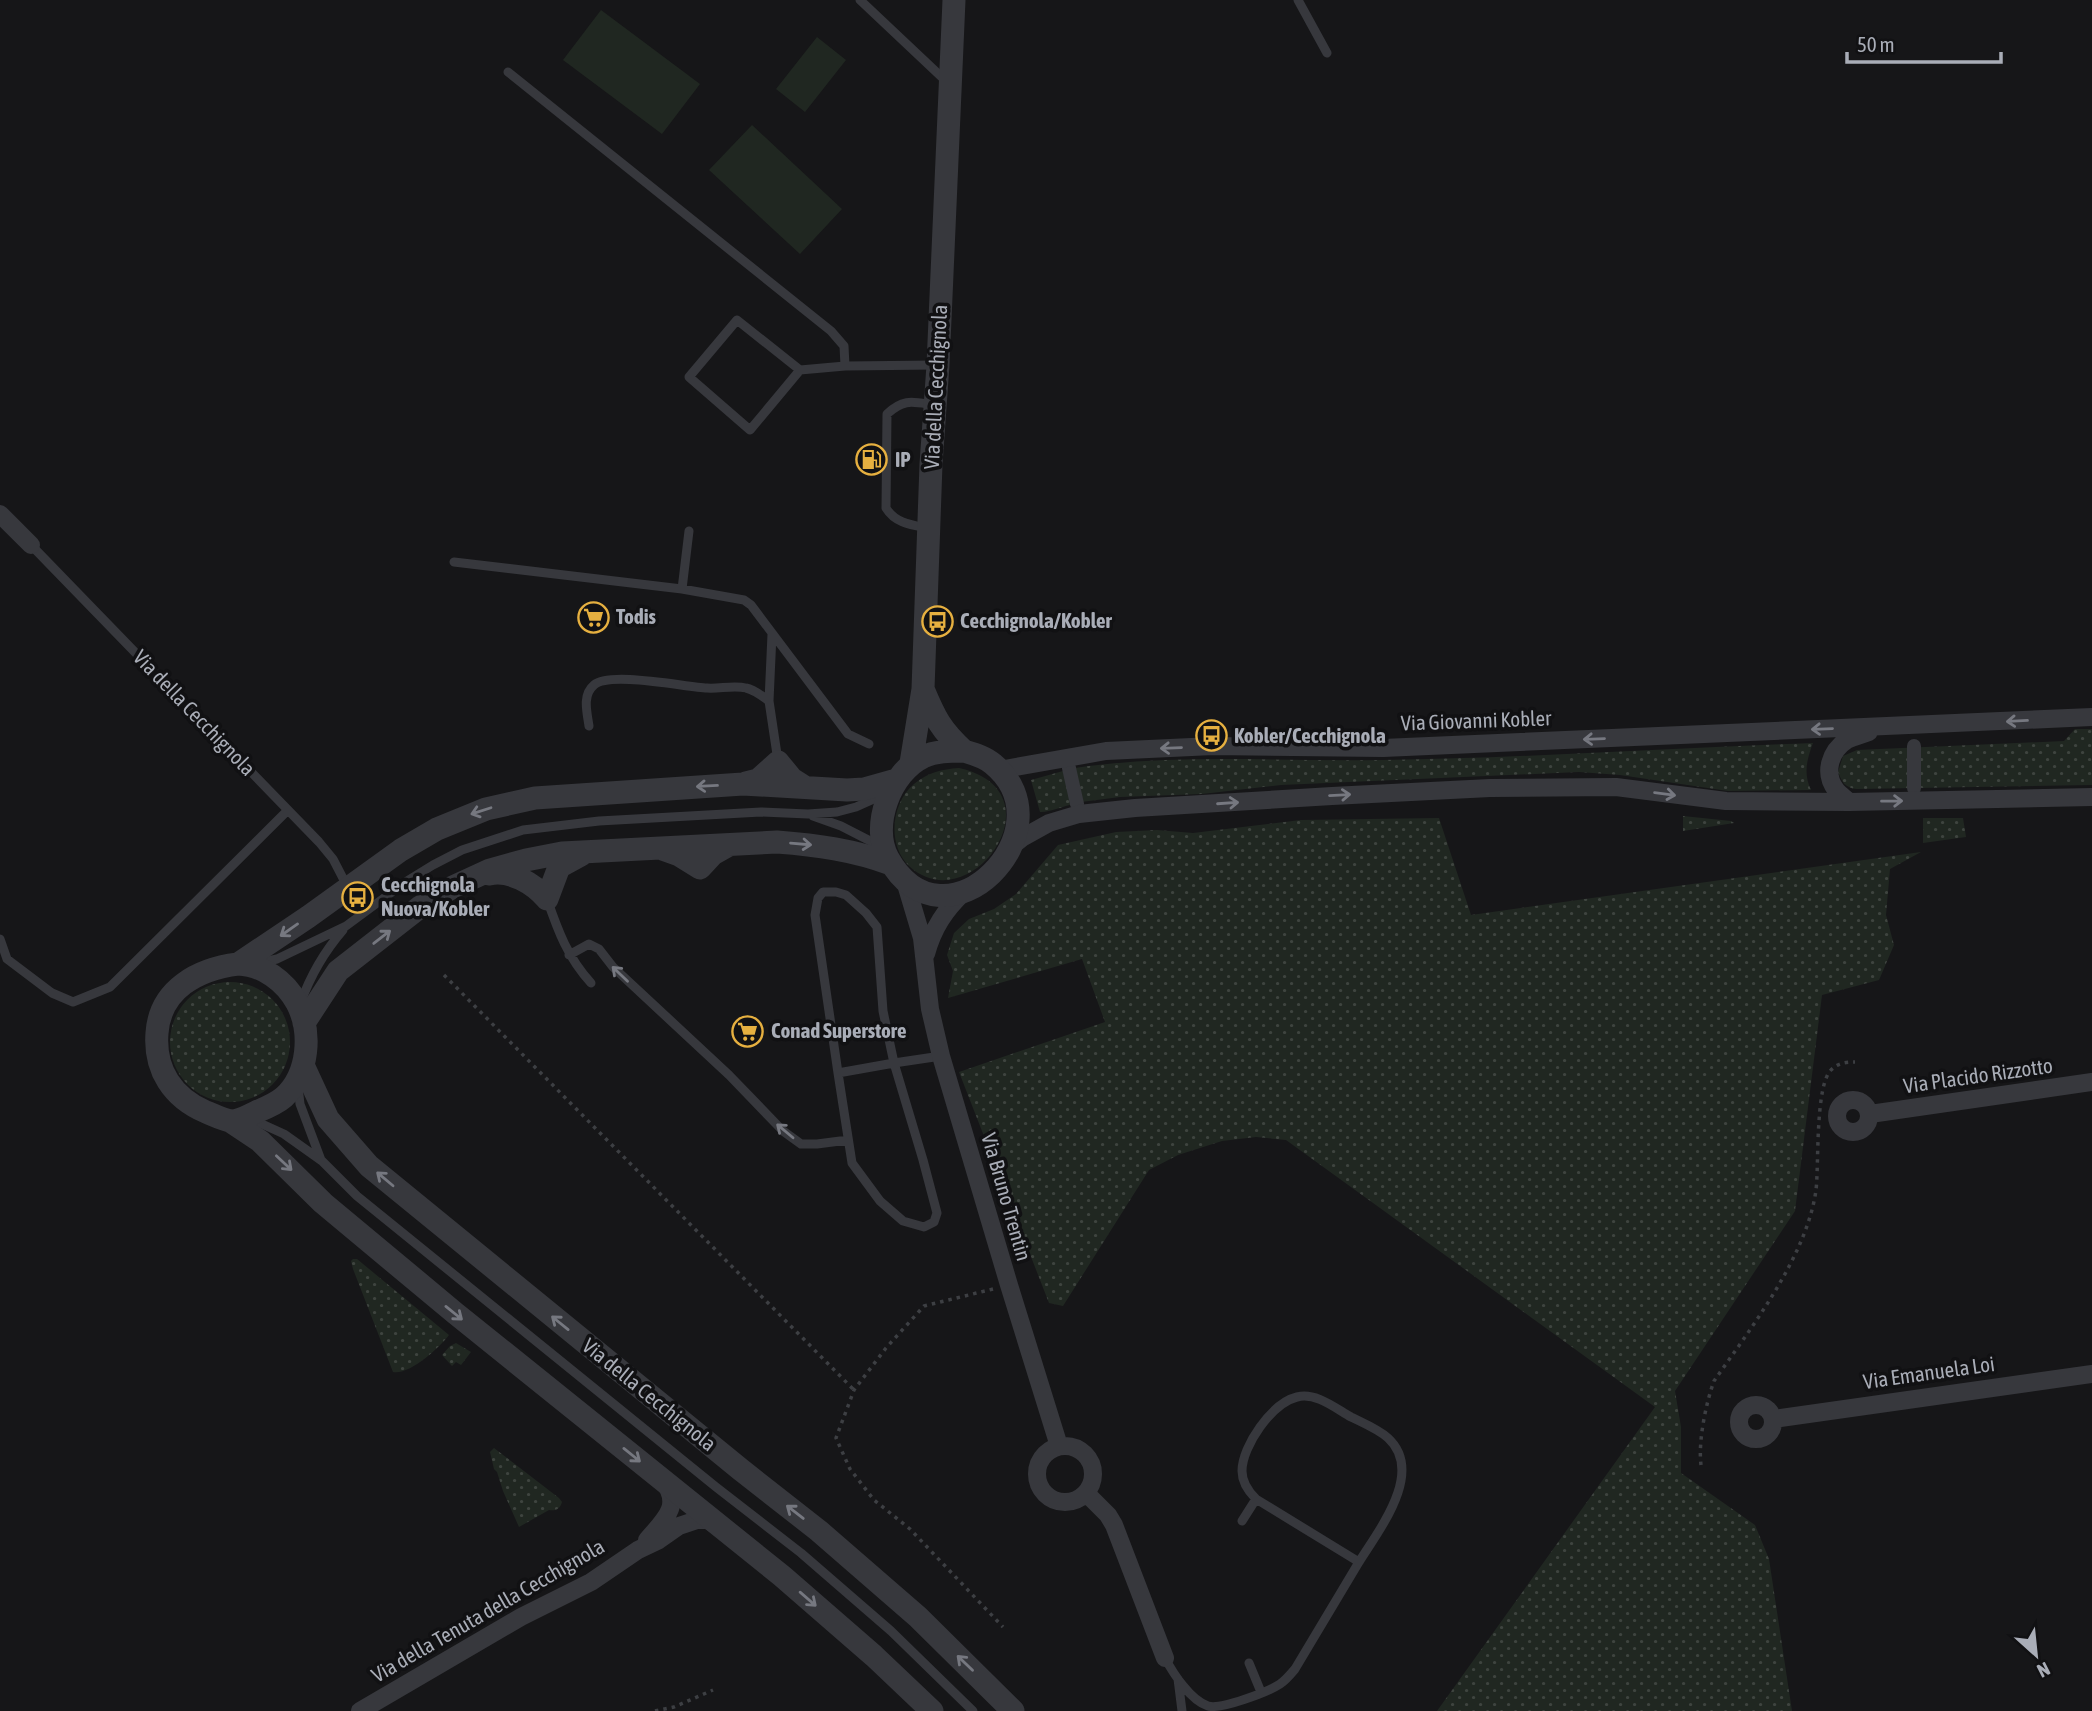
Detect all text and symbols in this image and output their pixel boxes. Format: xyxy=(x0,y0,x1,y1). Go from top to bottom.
scale bar xyxy=(1847,21,2001,65)
text: 50 m xyxy=(1857,32,1895,56)
street label: Via della Cecchignola xyxy=(919,304,951,470)
fuel station icon: IP xyxy=(855,443,889,477)
place label: IP xyxy=(895,447,911,471)
supermarket icon: Todis xyxy=(576,600,610,634)
place label: Todis xyxy=(616,604,657,628)
bus stop icon: Cecchignola/Kobler xyxy=(920,604,954,638)
place label: Cecchignola/Kobler xyxy=(960,608,1113,632)
street label: Via della Cecchignola xyxy=(129,645,261,780)
street label: Via Giovanni Kobler xyxy=(1400,705,1552,735)
one-way arrow xyxy=(2006,715,2028,728)
bus stop icon: Kobler/Cecchignola xyxy=(1194,719,1228,753)
one-way arrow xyxy=(1810,722,1833,736)
place label: Kobler/Cecchignola xyxy=(1234,723,1386,747)
one-way arrow xyxy=(1583,732,1606,745)
one-way arrow xyxy=(1160,741,1183,754)
one-way arrow xyxy=(696,780,718,793)
one-way arrow xyxy=(1653,788,1676,801)
one-way arrow xyxy=(1328,789,1351,802)
one-way arrow xyxy=(1880,794,1903,808)
one-way arrow xyxy=(1216,796,1239,809)
one-way arrow xyxy=(471,806,493,819)
one-way arrow xyxy=(789,838,811,851)
place label: Cecchignola Nuova/Kobler xyxy=(381,872,490,920)
bus stop icon: Cecchignola Nuova/Kobler xyxy=(341,880,375,914)
one-way arrow xyxy=(280,923,299,937)
one-way arrow xyxy=(372,929,390,944)
one-way arrow xyxy=(612,965,629,982)
supermarket icon: Conad Superstore xyxy=(731,1014,765,1048)
place label: Conad Superstore xyxy=(771,1018,907,1042)
street label: Via Placido Rizzotto xyxy=(1902,1053,2054,1097)
one-way arrow xyxy=(776,1123,794,1139)
street label: Via Bruno Trentin xyxy=(977,1130,1037,1263)
one-way arrow xyxy=(275,1154,292,1171)
one-way arrow xyxy=(376,1171,394,1187)
one-way arrow xyxy=(445,1305,463,1321)
one-way arrow xyxy=(552,1315,570,1331)
street label: Via della Cecchignola xyxy=(578,1333,721,1455)
street label: Via Emanuela Loi xyxy=(1862,1351,1996,1393)
one-way arrow xyxy=(622,1448,640,1463)
one-way arrow xyxy=(786,1504,805,1519)
street label: Via della Tenuta della Cecchignola xyxy=(367,1534,608,1687)
one-way arrow xyxy=(799,1591,817,1607)
north arrow xyxy=(2001,1620,2071,1690)
one-way arrow xyxy=(957,1654,974,1671)
text: N xyxy=(2034,1658,2054,1682)

